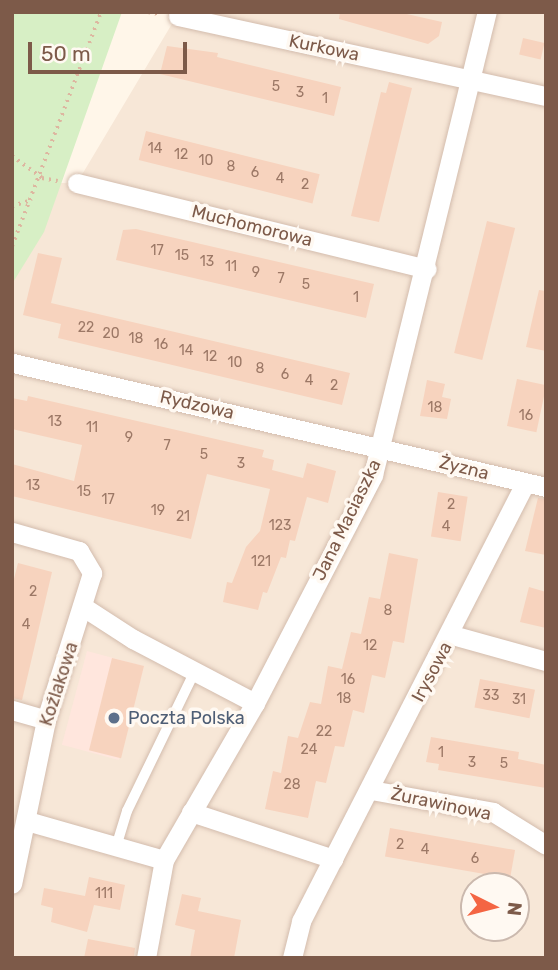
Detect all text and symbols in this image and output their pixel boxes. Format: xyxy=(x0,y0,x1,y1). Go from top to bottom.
scale bar xyxy=(32,28,191,72)
street label: Kurkowa xyxy=(287,30,361,66)
text: 50 m xyxy=(41,41,91,66)
house number: 5 xyxy=(272,79,280,95)
house number: 3 xyxy=(296,85,304,101)
house number: 1 xyxy=(322,91,328,107)
house number: 14 xyxy=(148,141,162,157)
house number: 12 xyxy=(174,147,188,163)
house number: 10 xyxy=(199,153,213,169)
house number: 8 xyxy=(227,159,235,175)
house number: 6 xyxy=(251,165,259,181)
house number: 4 xyxy=(276,171,284,187)
house number: 2 xyxy=(301,177,309,193)
street label: Muchomorowa xyxy=(189,201,315,251)
house number: 17 xyxy=(150,243,164,259)
house number: 15 xyxy=(175,248,189,264)
house number: 13 xyxy=(200,254,214,270)
house number: 11 xyxy=(225,259,237,275)
house number: 9 xyxy=(252,265,260,281)
house number: 7 xyxy=(277,271,285,287)
house number: 5 xyxy=(302,277,310,293)
house number: 1 xyxy=(353,290,359,306)
house number: 22 xyxy=(78,320,94,336)
house number: 20 xyxy=(102,326,120,342)
house number: 18 xyxy=(129,331,143,347)
house number: 16 xyxy=(154,337,168,353)
house number: 14 xyxy=(179,343,193,359)
house number: 12 xyxy=(203,349,217,365)
house number: 10 xyxy=(228,355,242,371)
house number: 8 xyxy=(256,361,264,377)
house number: 6 xyxy=(281,367,289,383)
house number: 4 xyxy=(305,373,313,389)
house number: 2 xyxy=(330,378,338,394)
street label: Rydzowa xyxy=(158,386,236,424)
house number: 18 xyxy=(428,400,442,416)
house number: 16 xyxy=(519,408,533,424)
house number: 13 xyxy=(48,414,62,430)
house number: 11 xyxy=(86,420,98,436)
house number: 9 xyxy=(125,430,133,446)
house number: 7 xyxy=(163,438,171,454)
house number: 5 xyxy=(200,447,208,463)
street label: Żyzna xyxy=(437,451,491,485)
house number: 3 xyxy=(237,456,245,472)
street label: Jana Maciaszka xyxy=(308,456,386,584)
house number: 13 xyxy=(26,478,40,494)
house number: 15 xyxy=(77,484,91,500)
house number: 17 xyxy=(101,492,115,508)
house number: 2 xyxy=(447,497,455,513)
house number: 19 xyxy=(151,503,165,519)
house number: 21 xyxy=(176,509,190,525)
house number: 123 xyxy=(269,518,291,534)
house number: 4 xyxy=(442,519,450,535)
house number: 121 xyxy=(251,554,271,570)
house number: 2 xyxy=(29,584,37,600)
house number: 8 xyxy=(384,603,392,619)
house number: 4 xyxy=(22,617,30,633)
house number: 12 xyxy=(363,638,377,654)
street label: Irysowa xyxy=(407,638,457,706)
street label: Koźlakowa xyxy=(35,639,83,729)
house number: 16 xyxy=(341,672,355,688)
house number: 33 xyxy=(483,688,499,704)
house number: 18 xyxy=(337,691,351,707)
house number: 31 xyxy=(512,692,526,708)
place label: Poczta Polska xyxy=(128,707,245,729)
marker: Poczta Polska xyxy=(106,710,122,726)
house number: 22 xyxy=(316,724,332,740)
house number: 24 xyxy=(301,742,317,758)
house number: 1 xyxy=(438,745,444,761)
house number: 3 xyxy=(468,755,476,771)
house number: 5 xyxy=(500,756,508,772)
house number: 28 xyxy=(283,777,301,793)
street label: Żurawinowa xyxy=(389,783,493,825)
house number: 2 xyxy=(396,837,404,853)
house number: 4 xyxy=(421,842,429,858)
house number: 6 xyxy=(471,851,479,867)
north arrow xyxy=(460,872,530,942)
house number: 111 xyxy=(95,886,113,902)
text: N xyxy=(502,901,527,917)

